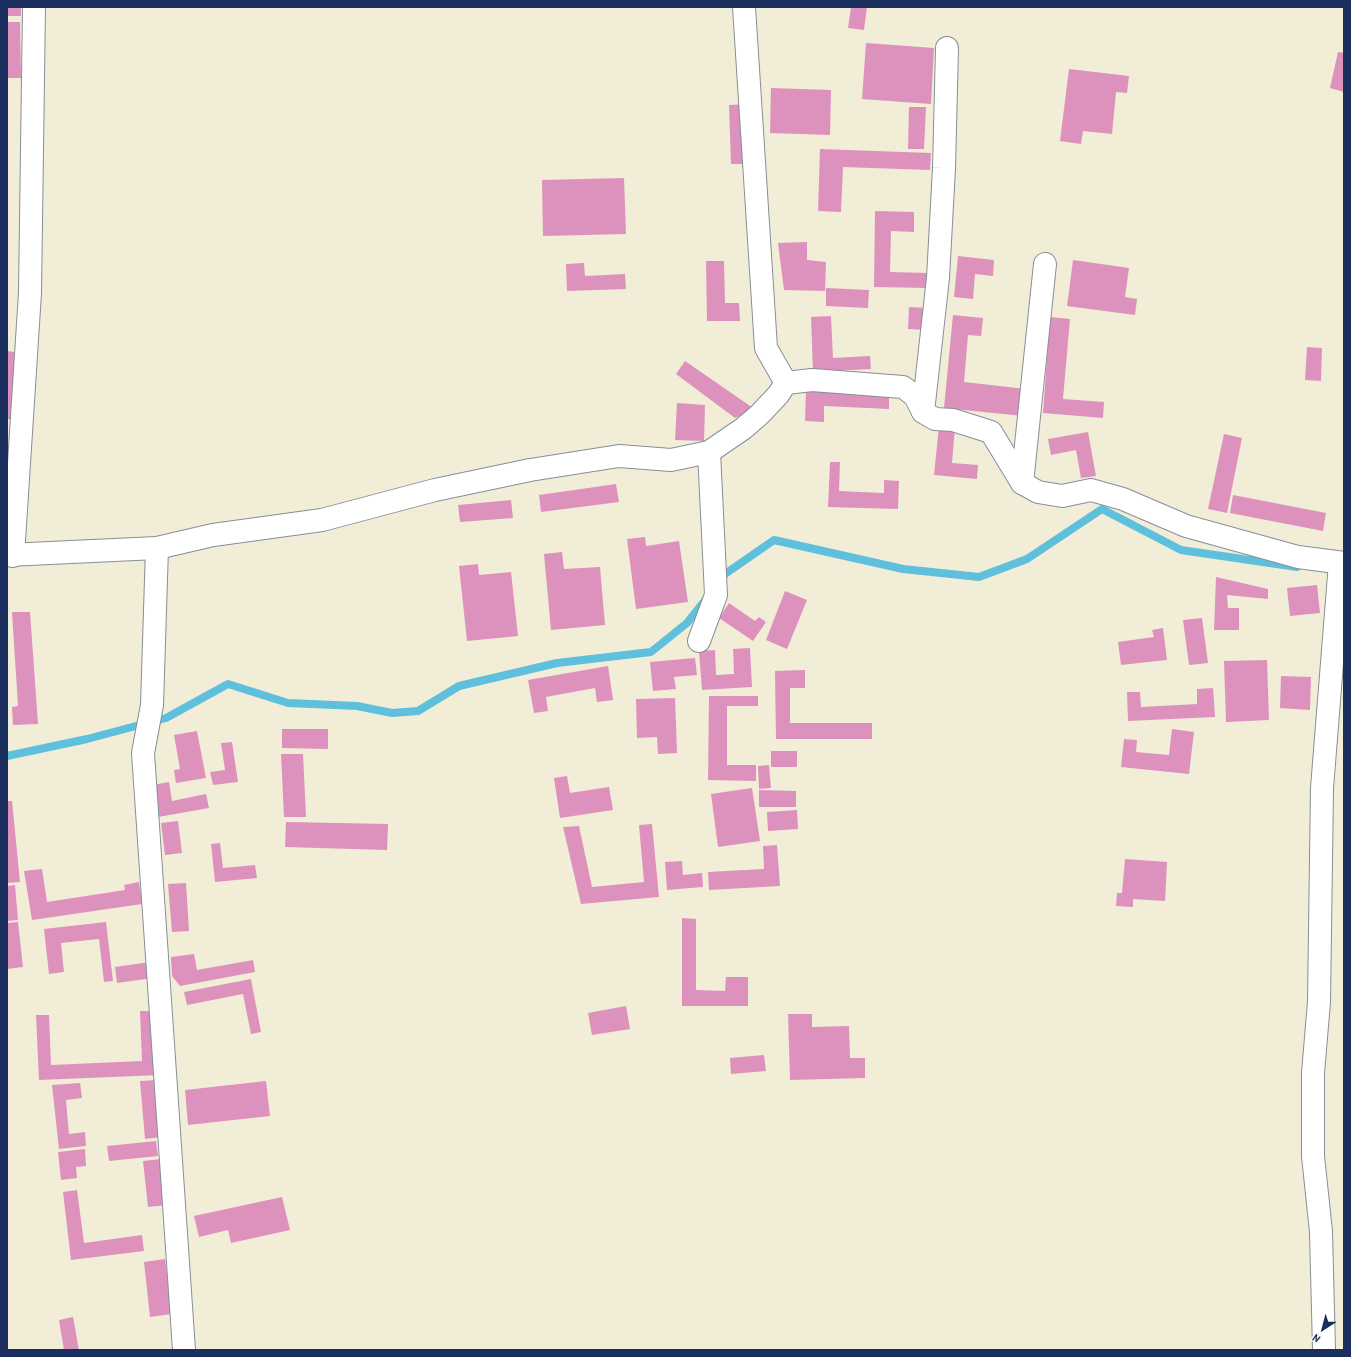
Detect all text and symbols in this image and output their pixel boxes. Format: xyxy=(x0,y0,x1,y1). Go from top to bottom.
north arrow xyxy=(1303,1309,1343,1349)
text: N xyxy=(1309,1331,1322,1346)

